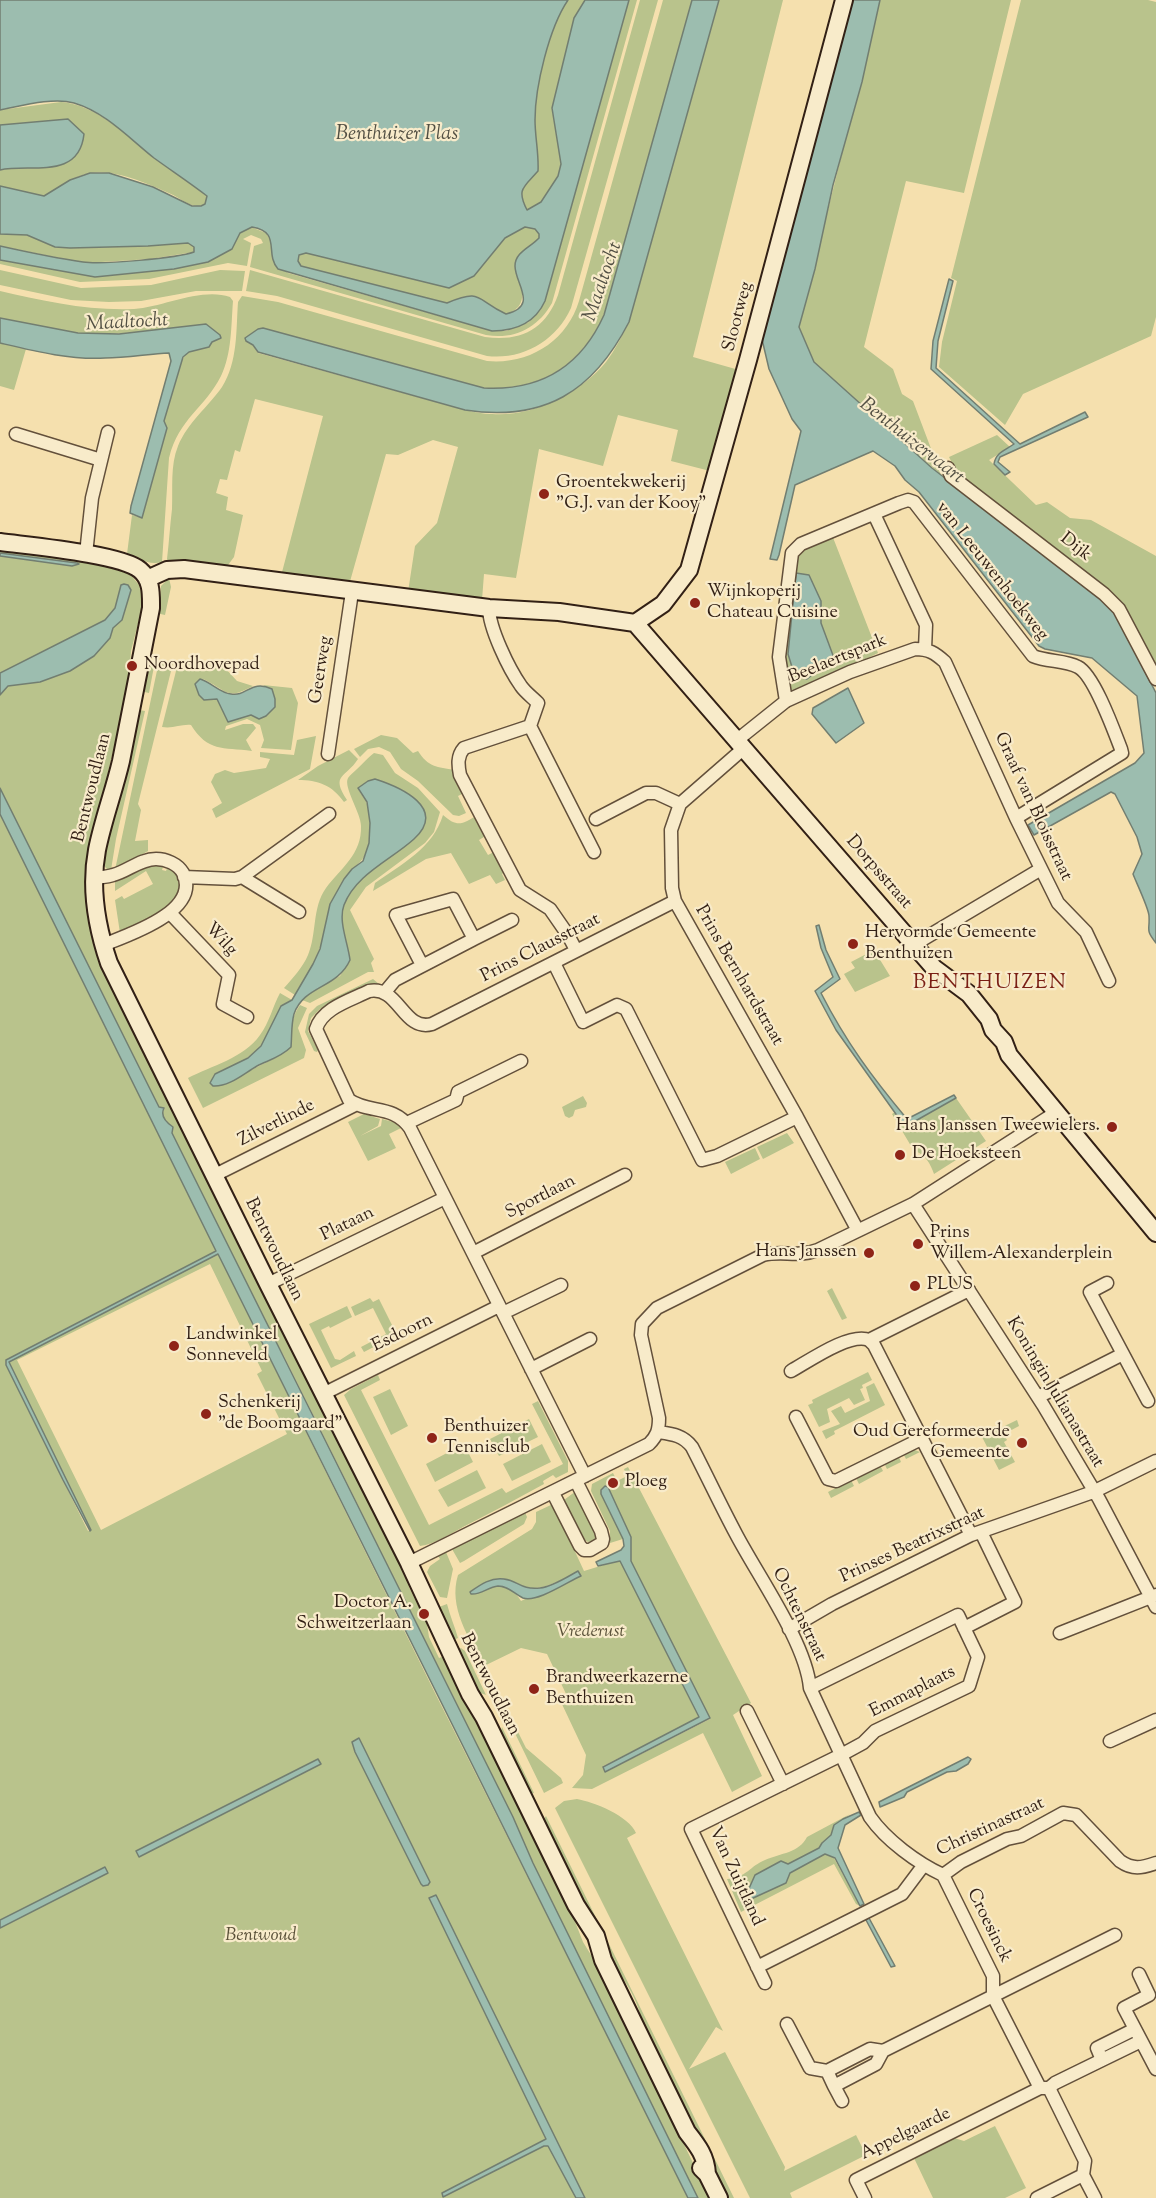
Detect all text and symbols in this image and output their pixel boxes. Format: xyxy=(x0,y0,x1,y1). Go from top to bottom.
water label: Benthuizer Plas xyxy=(336,124,458,148)
water label: Maaltocht xyxy=(579,239,629,325)
street label: Slootweg xyxy=(719,280,759,354)
water label: Maaltocht xyxy=(85,310,169,338)
water label: Benthuizervaart xyxy=(854,394,968,490)
place label: Groentekwekerij "G.J. van der Kooy" xyxy=(556,473,707,516)
marker: Groentekwekerij "G.J. van der Kooy" xyxy=(537,487,551,501)
street label: van Leeuwenhoekweg xyxy=(930,498,1052,646)
street label: Dijk xyxy=(1055,529,1095,567)
place label: Wijnkoperij Chateau Cuisine xyxy=(707,582,838,624)
marker: Wijnkoperij Chateau Cuisine xyxy=(688,596,702,610)
street label: Beelaertspark xyxy=(786,631,890,689)
street label: Geerweg xyxy=(306,635,338,705)
place label: Noordhovepad xyxy=(144,655,260,677)
marker: Noordhovepad xyxy=(125,659,139,673)
street label: Graaf van Bloisstraat xyxy=(988,729,1076,885)
street label: Bentwoudlaan xyxy=(69,731,117,845)
street label: Dorpsstraat xyxy=(840,832,916,914)
street label: Prins Bernhardstraat xyxy=(689,902,787,1050)
street label: Prins Clausstraat xyxy=(478,910,604,988)
street label: Wilg xyxy=(199,919,241,961)
place label: Hervormde Gemeente Benthuizen xyxy=(865,923,1036,966)
marker: Hervormde Gemeente Benthuizen xyxy=(846,937,860,951)
district label: BENTHUIZEN xyxy=(913,971,1067,997)
street label: Zilverlinde xyxy=(235,1096,319,1152)
place label: Hans Janssen Tweewielers. xyxy=(896,1116,1100,1138)
marker: Hans Janssen Tweewielers. xyxy=(1105,1120,1119,1134)
place label: De Hoeksteen xyxy=(912,1144,1021,1166)
marker: De Hoeksteen xyxy=(893,1148,907,1162)
street label: Sportlaan xyxy=(502,1171,580,1225)
street label: Bentwoudlaan xyxy=(239,1195,307,1305)
street label: Plataan xyxy=(318,1203,378,1247)
place label: Prins Willem-Alexanderplein xyxy=(930,1223,1113,1266)
marker: Prins Willem-Alexanderplein xyxy=(911,1237,925,1251)
place label: Hans Janssen xyxy=(756,1242,857,1264)
marker: Hans Janssen xyxy=(862,1246,876,1260)
place label: PLUS xyxy=(927,1275,973,1297)
marker: PLUS xyxy=(908,1279,922,1293)
street label: Esdoorn xyxy=(369,1310,437,1358)
street label: Koningin Julianastraat xyxy=(1000,1314,1108,1472)
place label: Landwinkel Sonneveld xyxy=(186,1325,278,1368)
marker: Landwinkel Sonneveld xyxy=(167,1339,181,1353)
place label: Schenkerij "de Boomgaard" xyxy=(218,1393,343,1436)
marker: Schenkerij "de Boomgaard" xyxy=(199,1407,213,1421)
place label: Benthuizer Tennisclub xyxy=(444,1417,530,1460)
place label: Oud Gereformeerde Gemeente xyxy=(853,1422,1010,1464)
marker: Benthuizer Tennisclub xyxy=(425,1431,439,1445)
marker: Oud Gereformeerde Gemeente xyxy=(1015,1436,1029,1450)
place label: Ploeg xyxy=(625,1472,667,1494)
marker: Ploeg xyxy=(606,1476,620,1490)
street label: Prinses Beatrixstraat xyxy=(837,1503,989,1589)
street label: Ochtenstraat xyxy=(766,1565,830,1665)
place label: Doctor A. Schweitzerlaan xyxy=(296,1593,412,1636)
marker: Doctor A. Schweitzerlaan xyxy=(417,1607,431,1621)
park label: Vrederust xyxy=(557,1622,625,1644)
street label: Bentwoudlaan xyxy=(454,1630,524,1740)
street label: Emmaplaats xyxy=(867,1662,959,1724)
place label: Brandweerkazerne Benthuizen xyxy=(546,1668,688,1710)
marker: Brandweerkazerne Benthuizen xyxy=(527,1682,541,1696)
street label: Christinastraat xyxy=(934,1794,1048,1862)
street label: Van Zuijtland xyxy=(703,1824,767,1930)
street label: Croesinck xyxy=(961,1885,1015,1967)
park label: Bentwoud xyxy=(225,1926,297,1948)
street label: Appelgaarde xyxy=(857,2104,955,2166)

